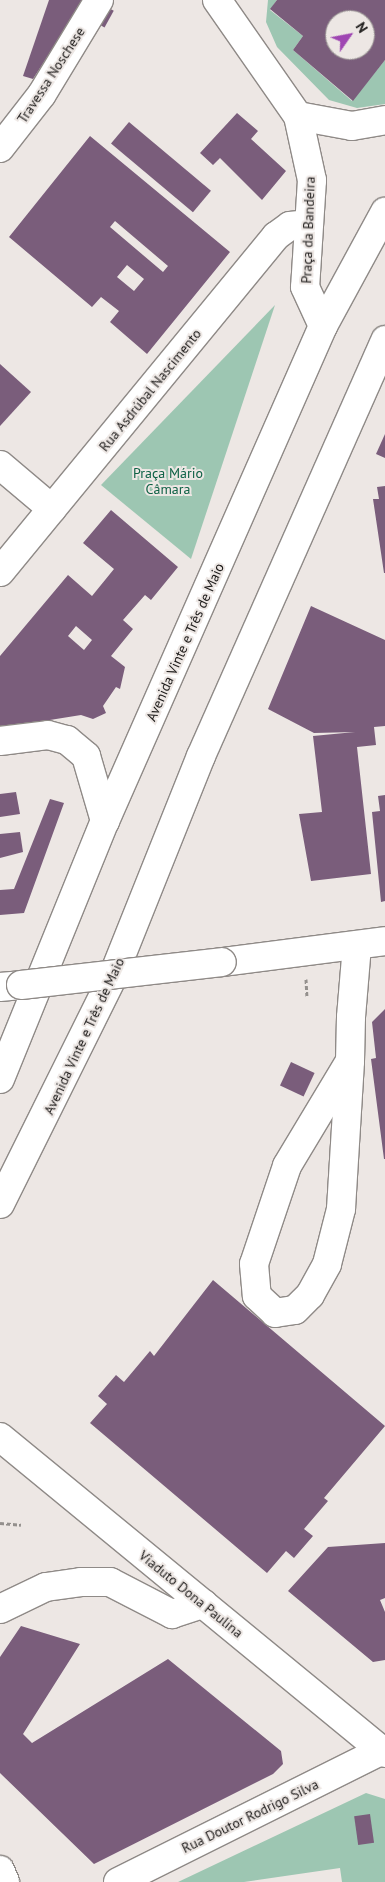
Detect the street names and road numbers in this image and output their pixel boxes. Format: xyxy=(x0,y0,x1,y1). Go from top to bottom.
street label: Travessa Noschese xyxy=(14,24,88,126)
street label: Praça da Bandeira xyxy=(298,176,318,284)
street label: Rua Asdrúbal Nascimento xyxy=(95,325,205,455)
street label: Avenida Vinte e Três de Maio xyxy=(142,560,228,724)
street label: Avenida Vinte e Três de Maio xyxy=(40,954,128,1118)
street label: Viaduto Dona Paulina xyxy=(136,1547,246,1641)
street label: Rua Doutor Rodrigo Silva xyxy=(179,1776,321,1856)

